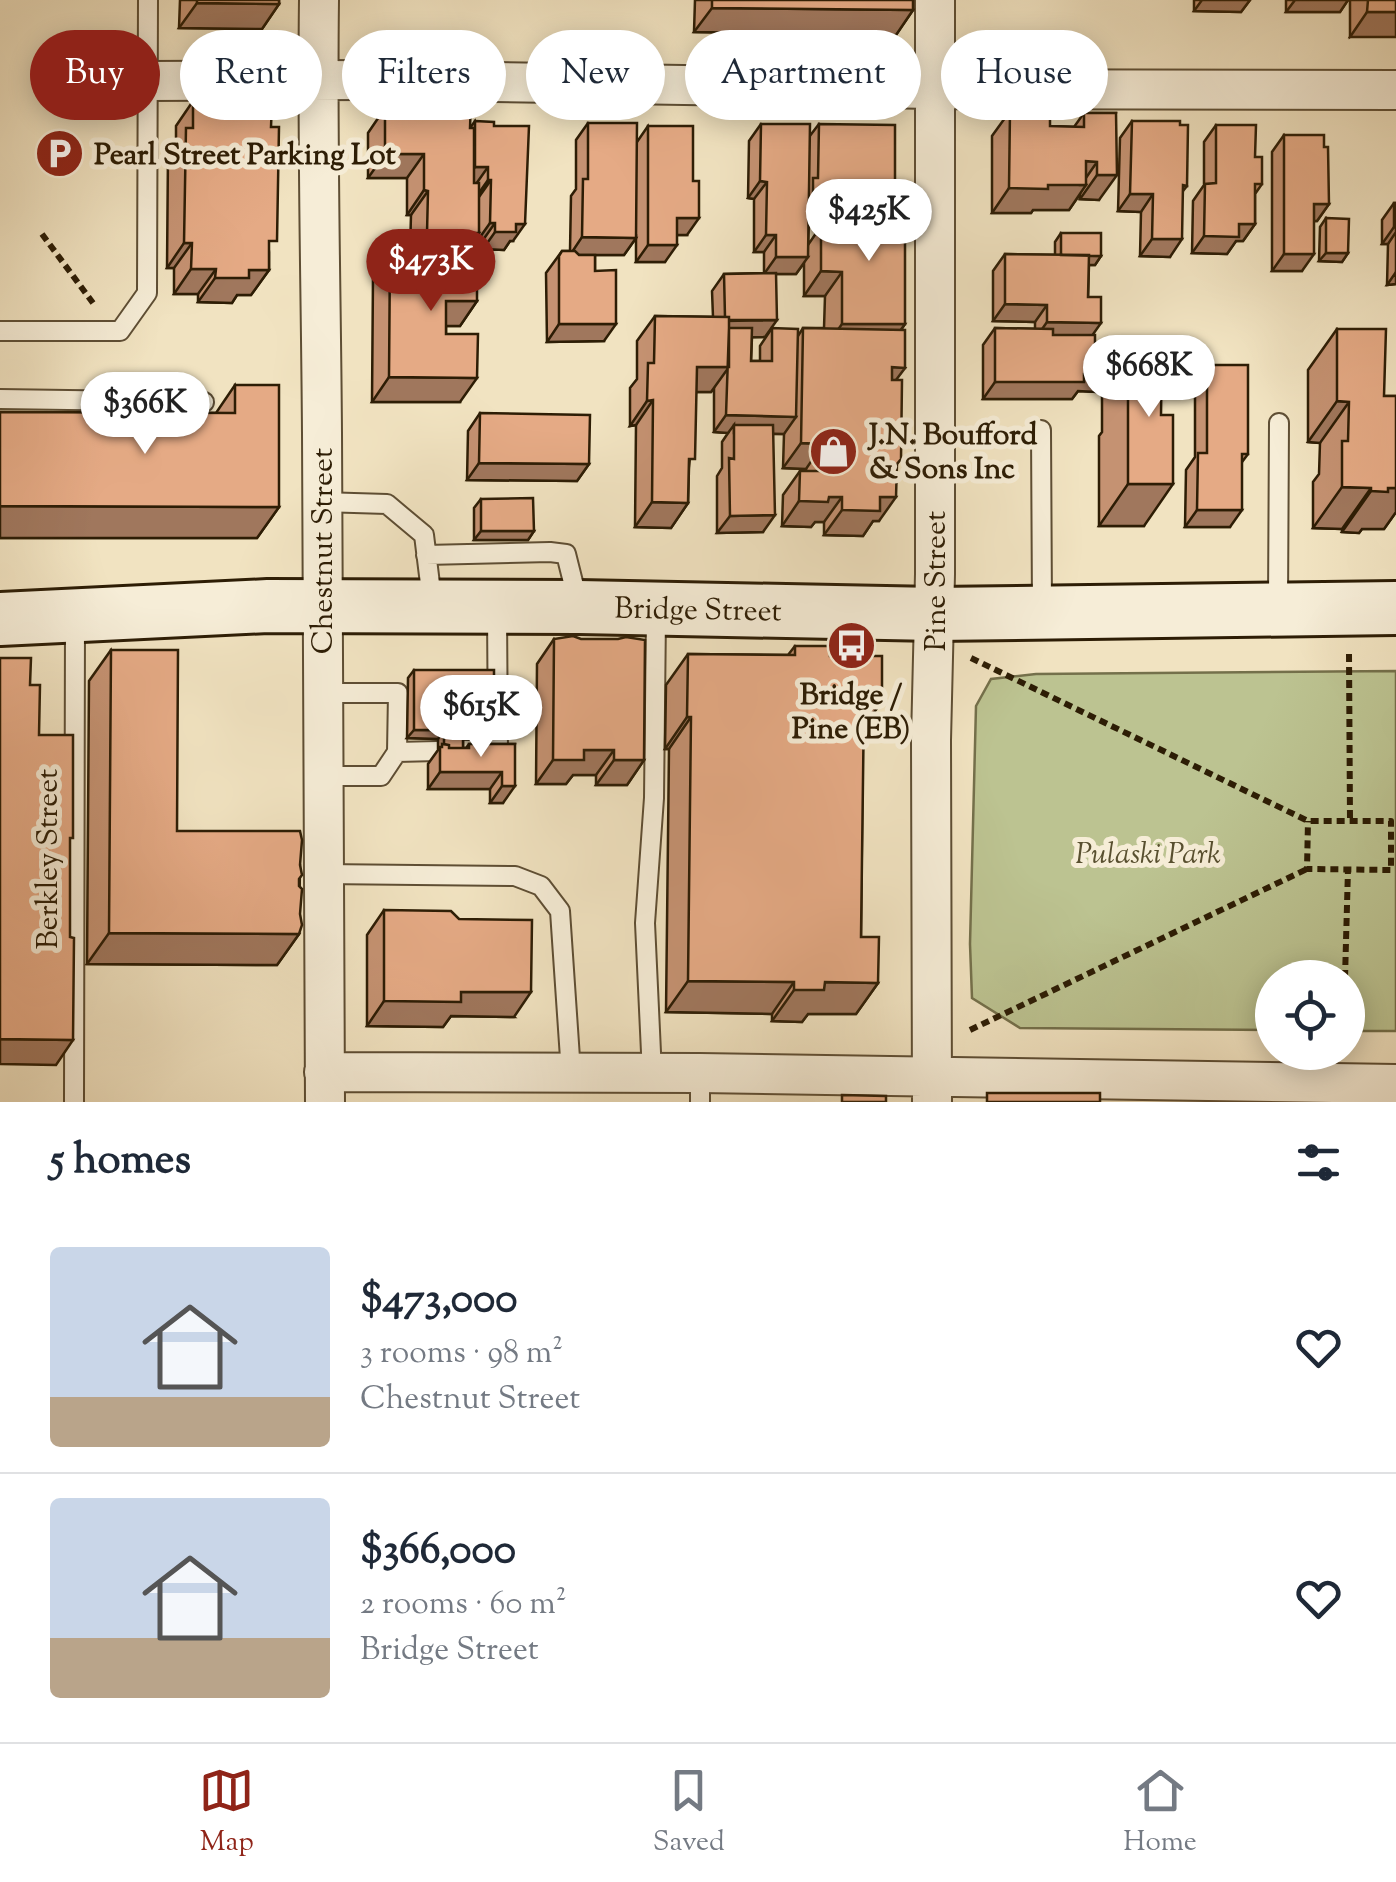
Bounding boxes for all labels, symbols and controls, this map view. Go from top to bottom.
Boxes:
chip: Buy [30,30,160,120]
chip: Rent [180,30,322,120]
chip: Filters [342,30,506,120]
chip: New [526,30,665,120]
chip: Apartment [685,30,921,120]
chip: House [941,30,1108,120]
parking icon: Pearl Street Parking Lot [33,128,85,180]
place label: Pearl Street Parking Lot [94,135,396,178]
pin: $425K [799,179,939,264]
text: $425K [828,188,910,234]
pin: $473K [361,229,501,314]
text: $473K [388,238,474,284]
pin: $668K [1079,335,1219,420]
text: $668K [1105,344,1193,390]
pin: $366K [75,372,215,457]
text: $366K [103,381,187,427]
place label: J.N. Boufford & Sons Inc [867,415,1038,492]
shop icon: J.N. Boufford & Sons Inc [808,425,860,477]
street label: Chestnut Street [303,448,346,654]
street label: Pine Street [916,511,959,651]
street label: Bridge Street [614,589,782,634]
bus stop icon: Bridge / Pine (EB) [825,619,877,671]
pin: $615K [411,675,551,760]
place label: Bridge / Pine (EB) [792,675,910,752]
text: $615K [442,684,520,730]
street label: Berkley Street [28,769,71,949]
park label: Pulaski Park [1075,834,1221,877]
map controls [1255,960,1365,1070]
button: locate [1255,960,1365,1070]
text: 5 homes [50,1132,191,1192]
icon: filters [1291,1135,1346,1190]
text: $473,000 [360,1271,518,1331]
icon: home [130,1287,250,1407]
icon: heart [1291,1320,1346,1375]
text: 3 rooms · 98 m² [360,1331,563,1377]
text: Chestnut Street [360,1377,580,1423]
text: $366,000 [360,1522,516,1582]
icon: home [130,1538,250,1658]
icon: heart [1291,1571,1346,1626]
text: 2 rooms · 60 m² [360,1582,566,1628]
text: Bridge Street [360,1628,539,1674]
tab: Map [199,1763,254,1863]
tab: Saved [653,1763,725,1863]
tab: Home [1123,1763,1197,1863]

